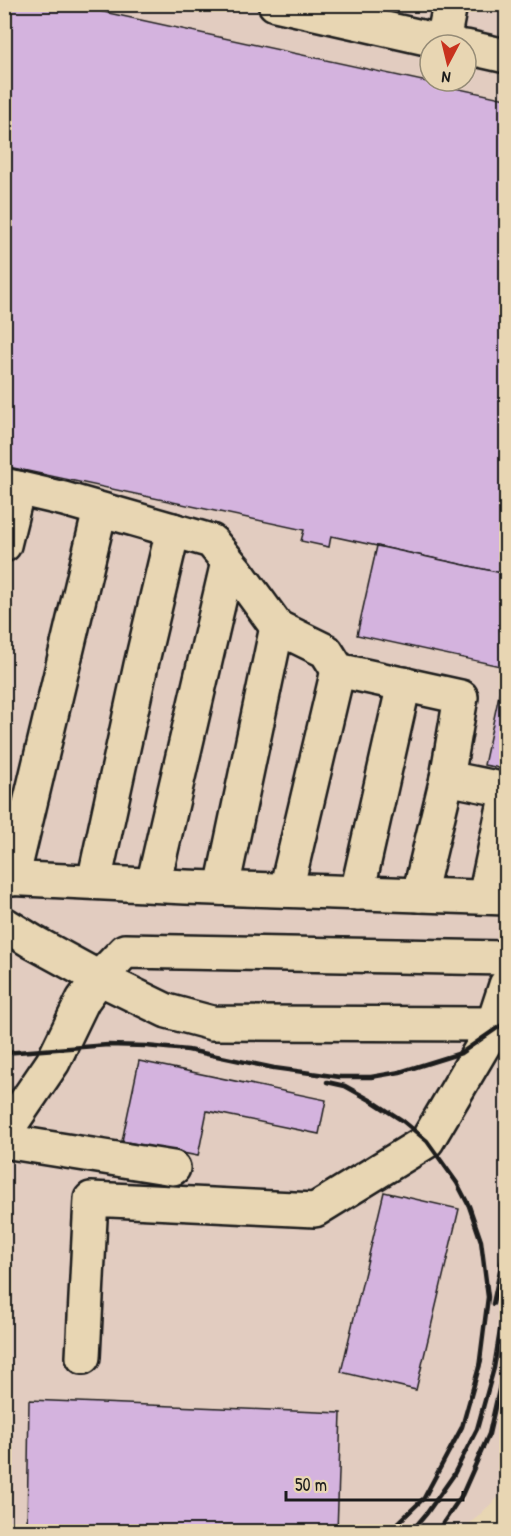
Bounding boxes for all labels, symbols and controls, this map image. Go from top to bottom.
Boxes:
north arrow [418,33,478,93]
text: N [440,66,452,89]
scale bar [286,1464,463,1502]
text: 50 m [295,1472,327,1497]

